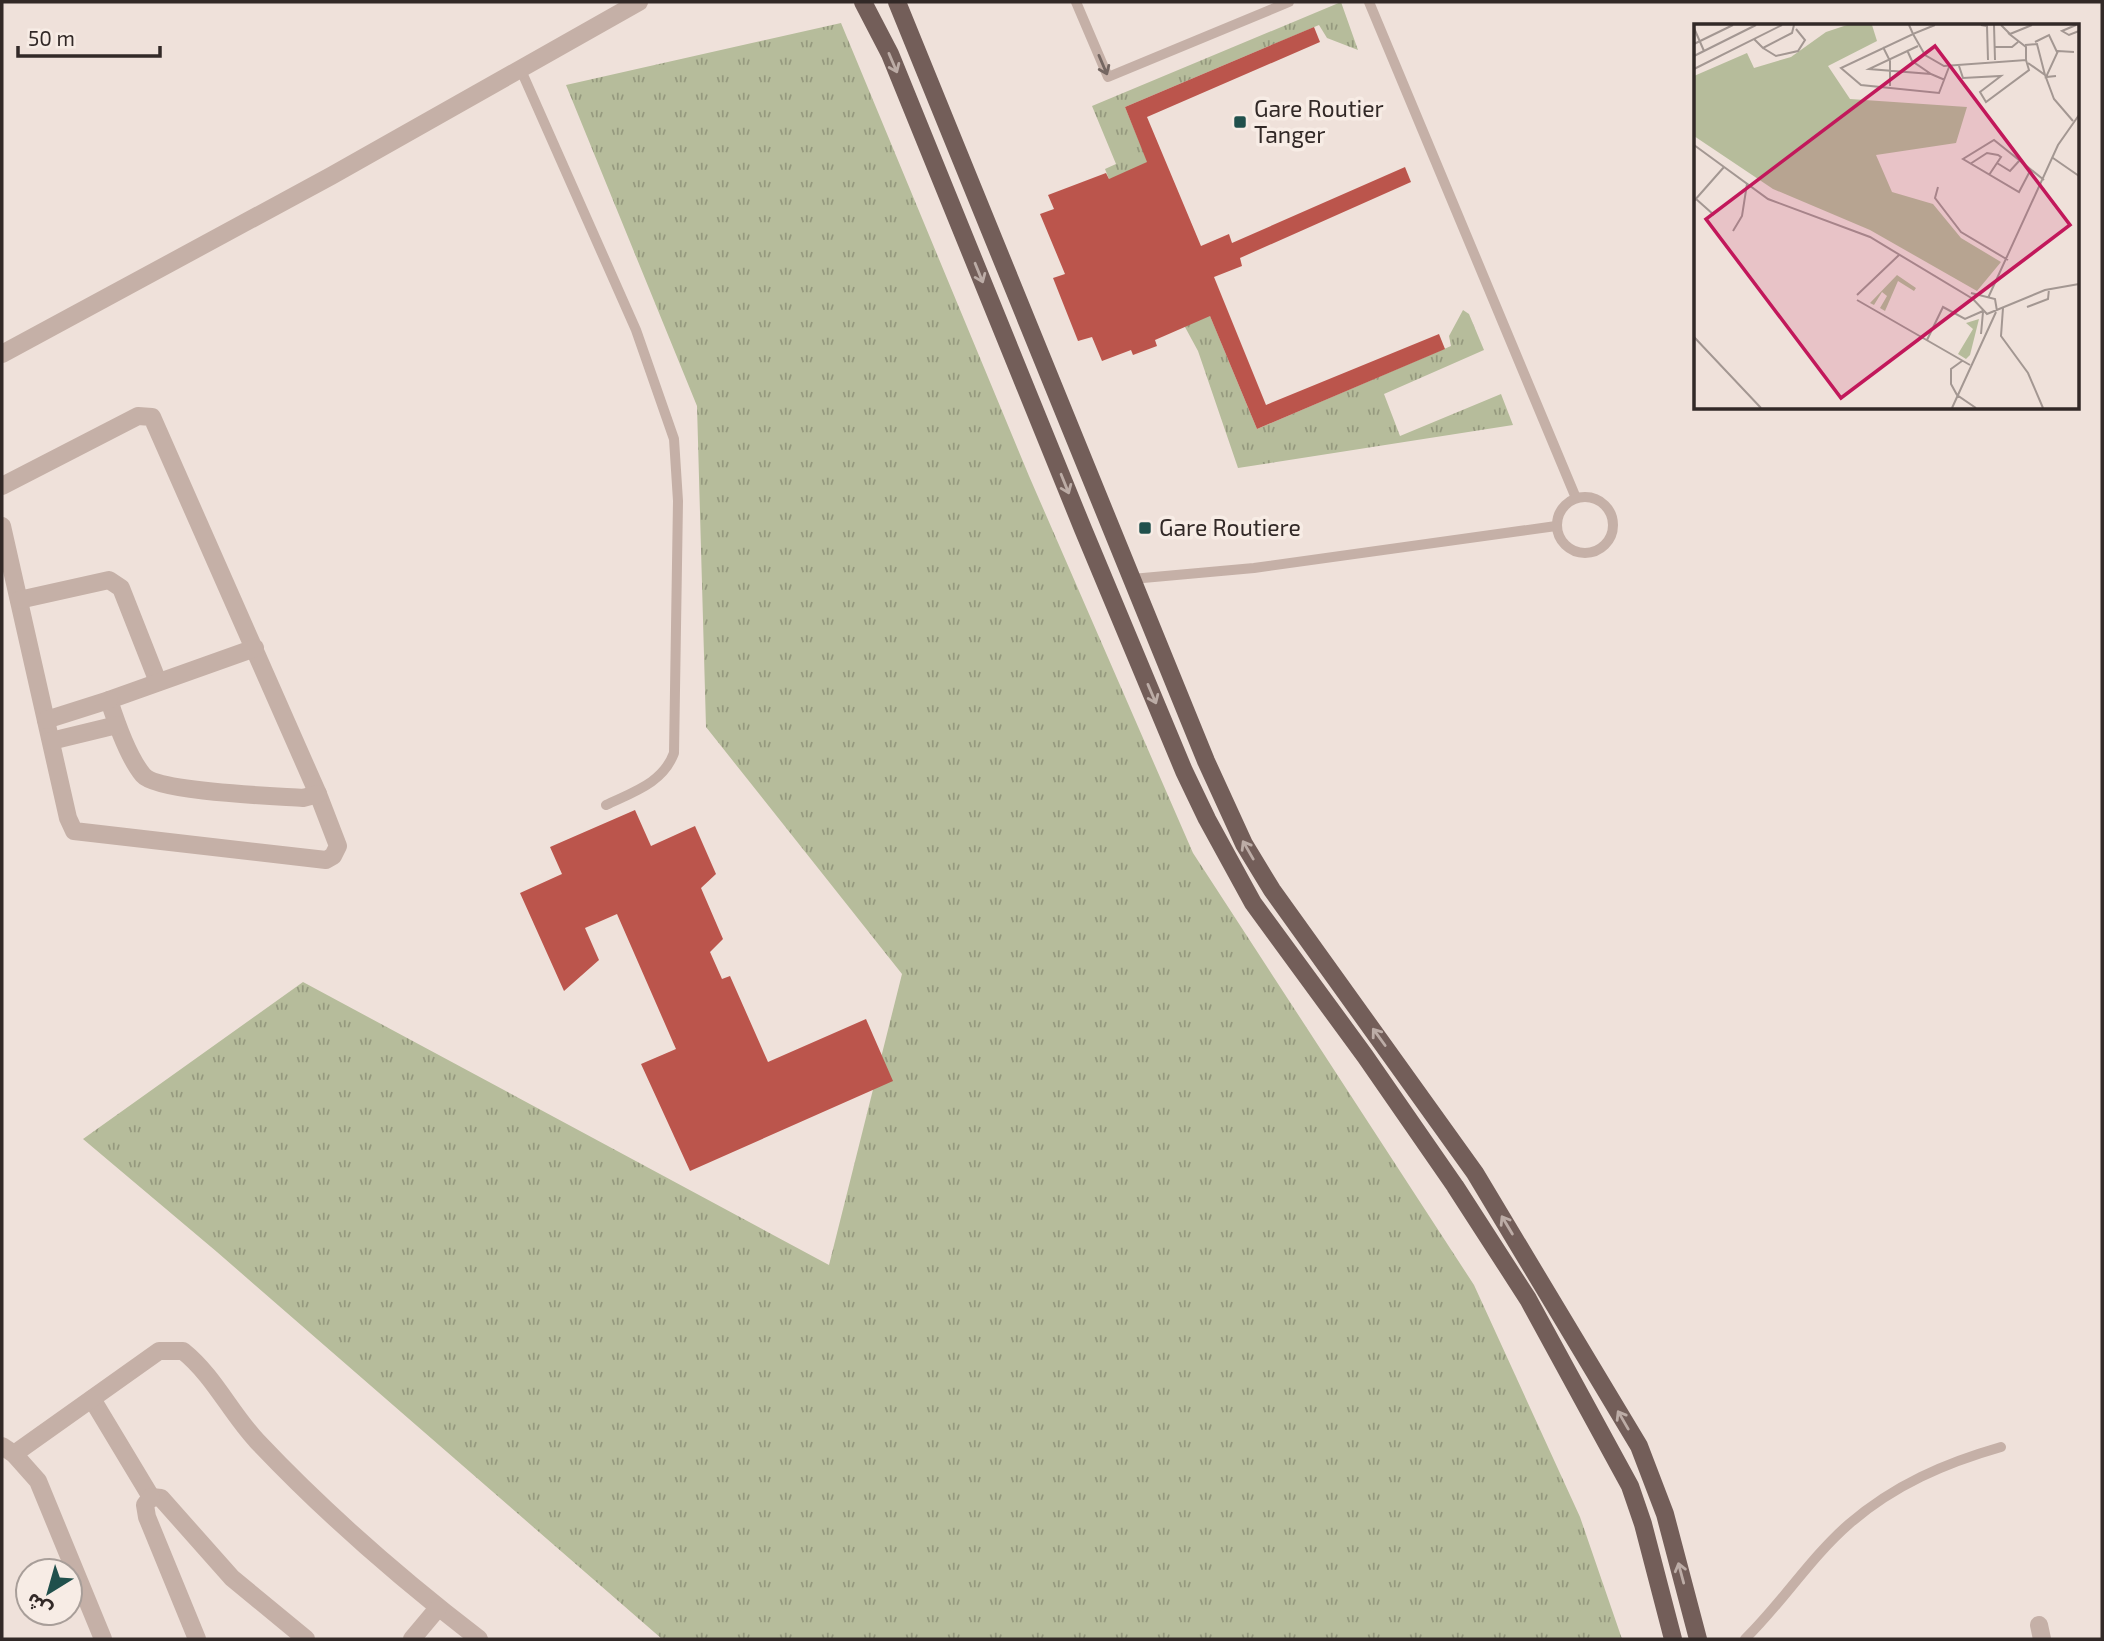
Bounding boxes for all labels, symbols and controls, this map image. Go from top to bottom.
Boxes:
scale bar [18,14,159,58]
inset map [1694,24,2080,410]
text: 50 m [28,25,75,50]
one-way arrow [888,51,901,73]
one-way arrow [1097,53,1110,75]
place label: Gare Routier Tanger [1254,94,1384,148]
marker: Gare Routier Tanger [1232,114,1248,130]
one-way arrow [974,262,987,284]
one-way arrow [1059,473,1072,494]
place label: Gare Routiere [1159,513,1301,541]
marker: Gare Routiere [1137,520,1153,536]
one-way arrow [1146,683,1159,705]
one-way arrow [1241,841,1255,861]
one-way arrow [1372,1027,1387,1046]
one-way arrow [1499,1215,1513,1235]
one-way arrow [1616,1410,1629,1431]
north arrow [14,1557,84,1627]
one-way arrow [1674,1562,1687,1585]
text: ش [21,1589,56,1623]

